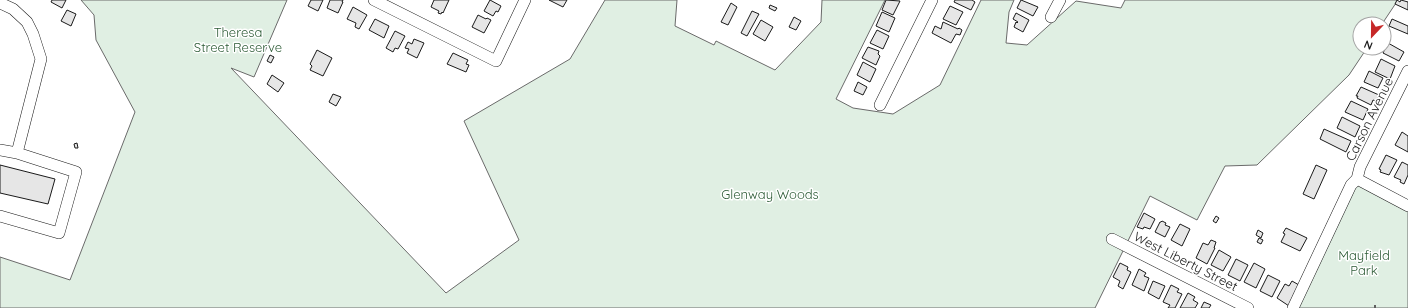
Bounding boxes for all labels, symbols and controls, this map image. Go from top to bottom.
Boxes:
north arrow [1352,16,1392,56]
park label: Theresa Street Reserve [194,24,282,55]
text: N [1362,37,1375,53]
street label: Carson Avenue [1342,75,1396,163]
park label: Glenway Woods [721,186,819,202]
street label: West Liberty Street [1131,228,1241,294]
park label: Mayfield Park [1338,247,1390,278]

